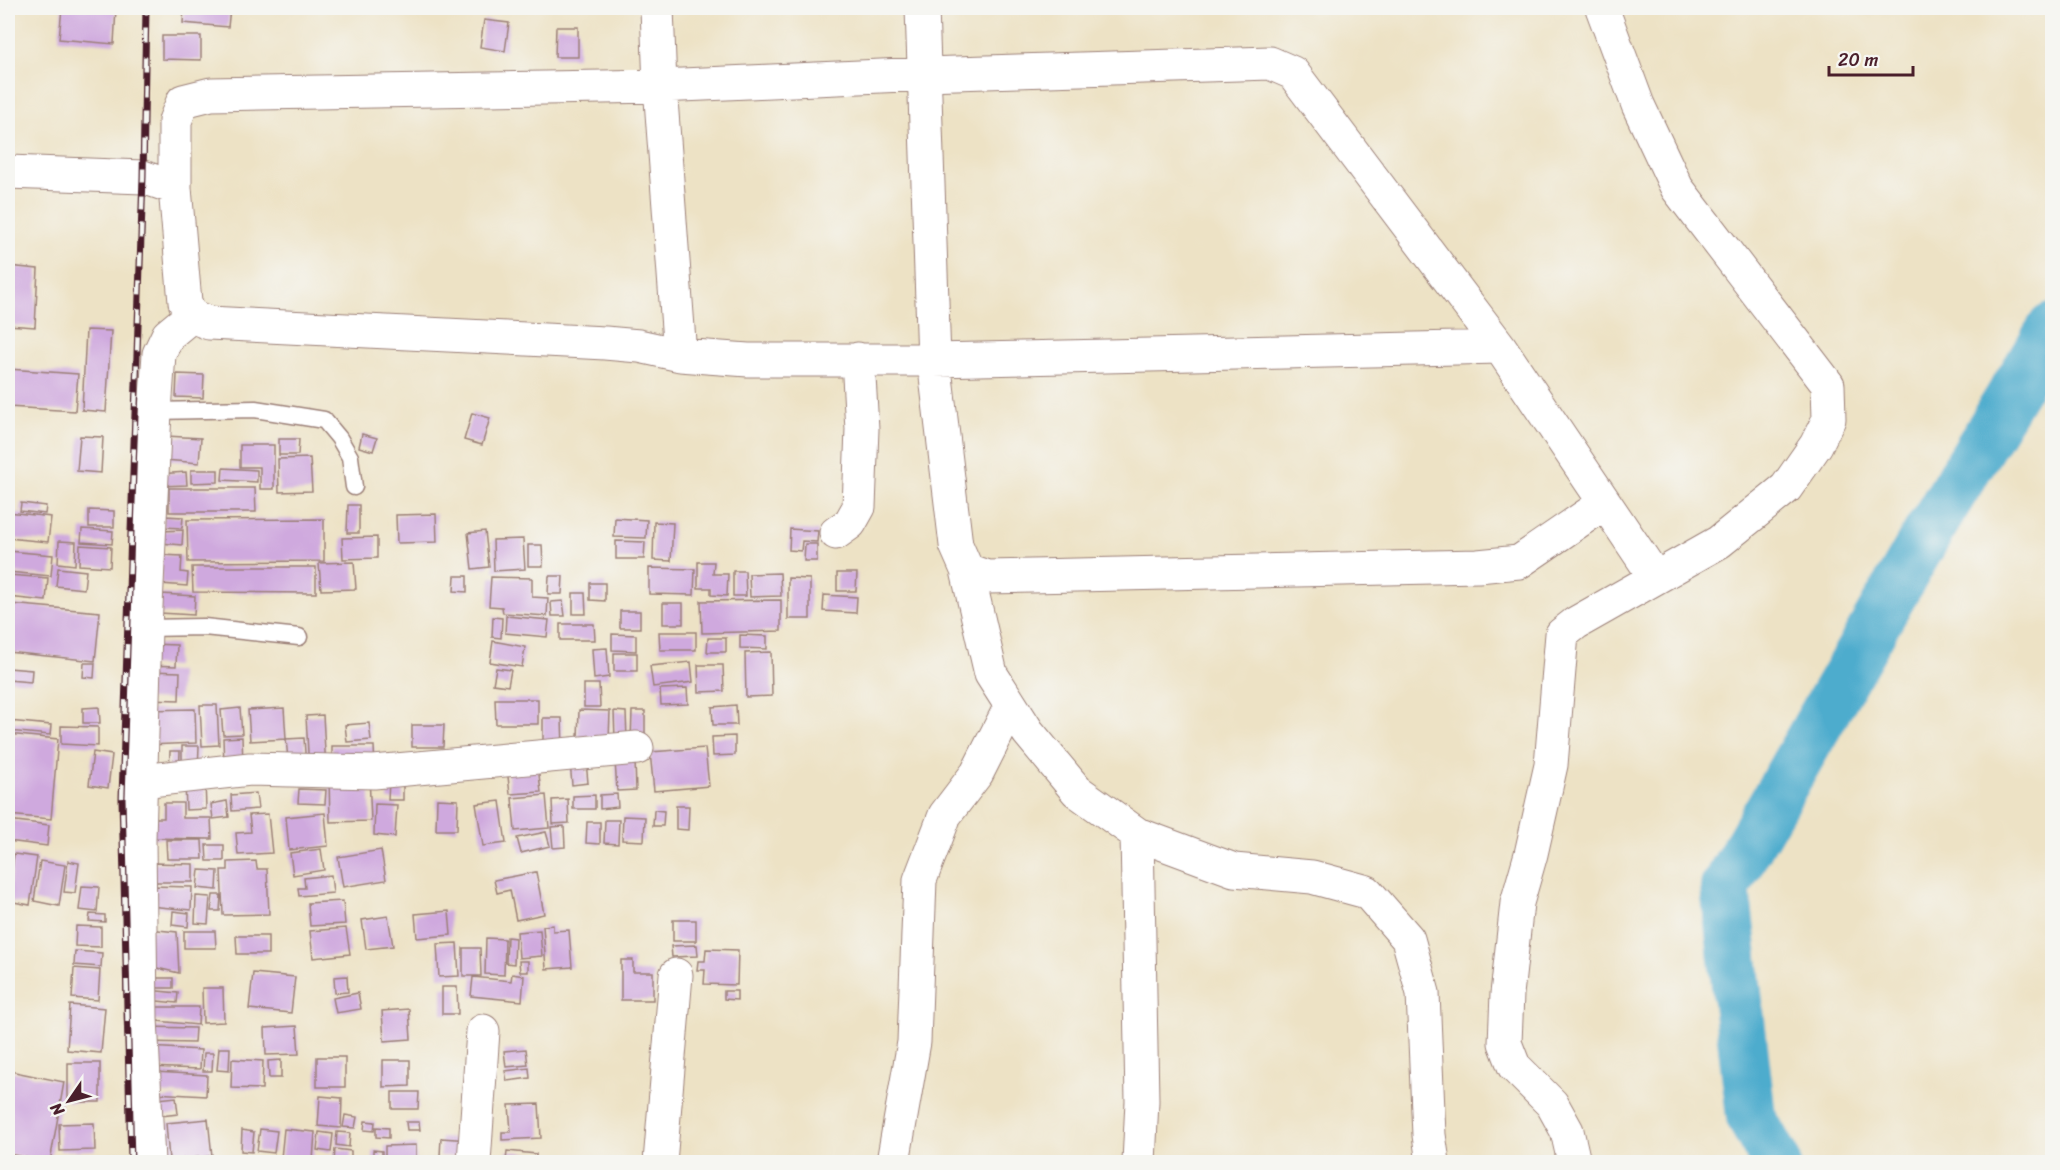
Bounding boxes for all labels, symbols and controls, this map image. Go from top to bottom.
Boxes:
scale bar [1829,39,1913,77]
text: 20 m [1838,44,1878,76]
north arrow [39,1071,99,1131]
text: N [42,1096,73,1123]

